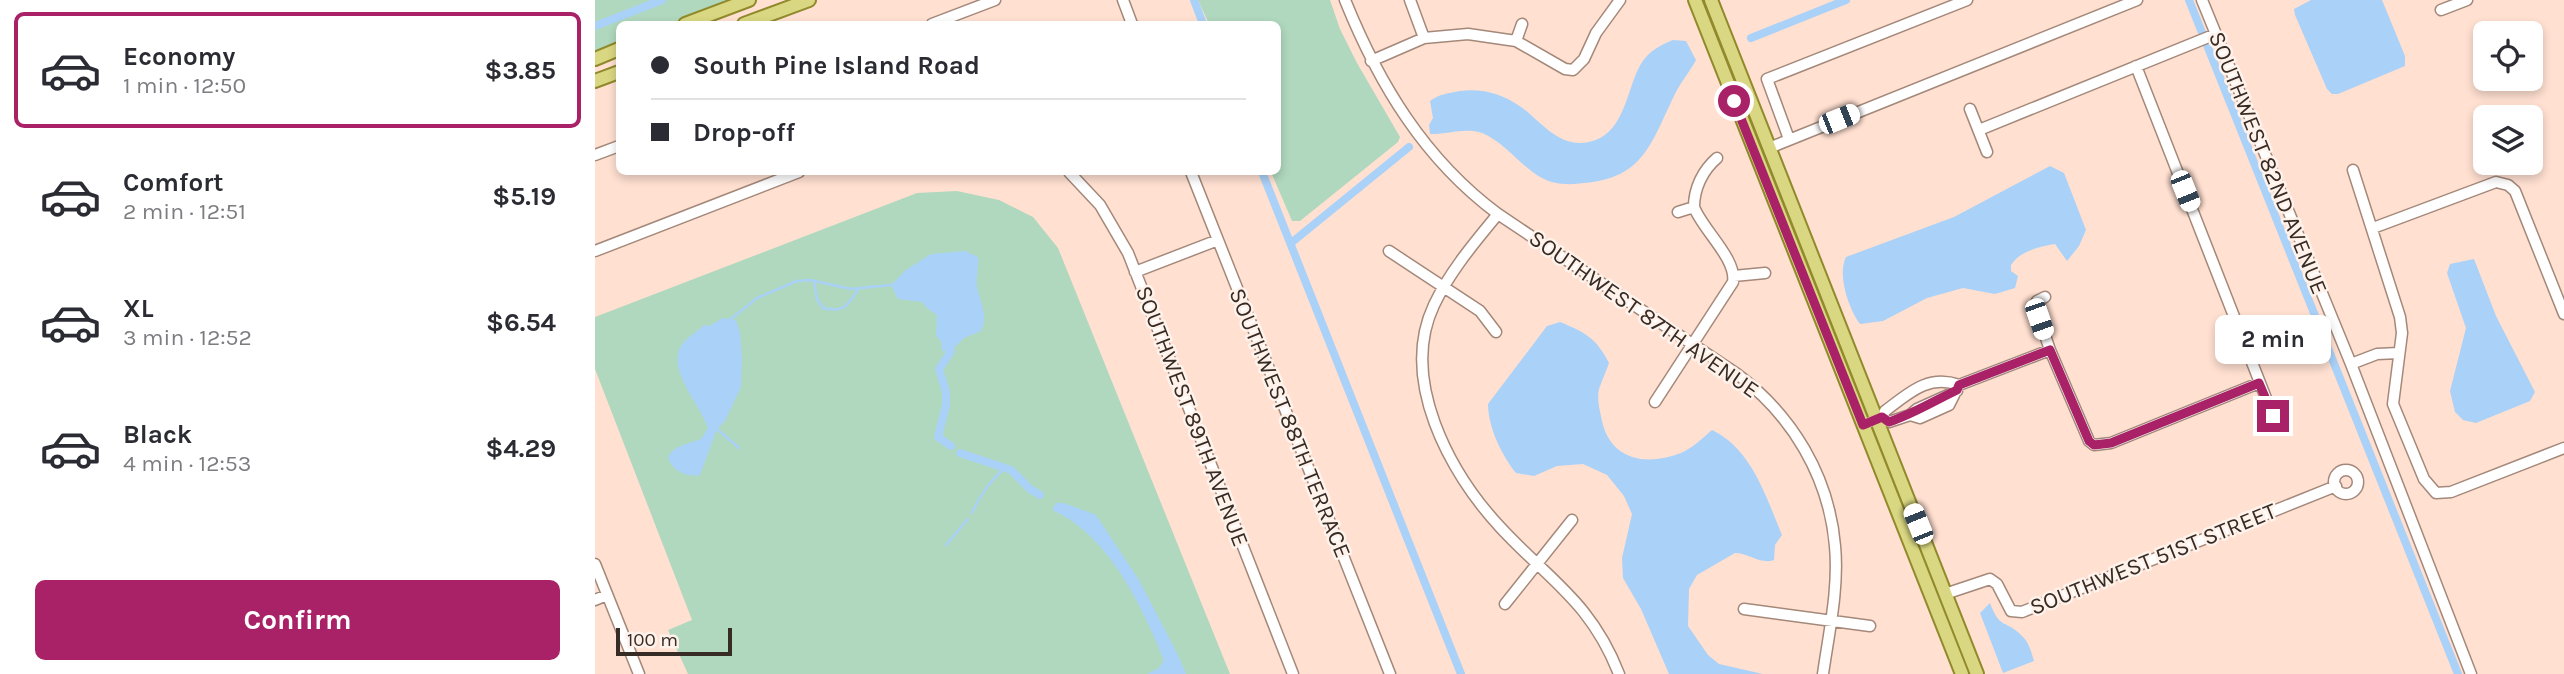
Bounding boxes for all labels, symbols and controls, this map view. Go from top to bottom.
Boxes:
map controls [2473,21,2543,175]
button: locate [2473,21,2543,91]
street label: SOUTHWEST 82ND AVENUE [2203,28,2333,298]
icon: car [39,39,102,102]
text: Economy [123,41,235,72]
text: South Pine Island Road [693,50,980,81]
text: $3.85 [484,55,556,86]
text: 1 min · 12:50 [123,72,246,99]
route start [1718,85,1750,117]
car [1816,101,1863,137]
button: layers [2473,105,2543,175]
text: Drop-off [693,117,795,148]
icon: car [39,165,102,228]
text: Comfort [123,167,224,198]
car [2168,168,2203,214]
text: $5.19 [492,181,556,212]
text: 2 min · 12:51 [123,198,246,225]
street label: SOUTHWEST 87TH AVENUE [1524,224,1764,404]
street label: SOUTHWEST 89TH AVENUE [1130,282,1254,550]
street label: SOUTHWEST 88TH TERRACE [1223,284,1357,562]
icon: car [39,291,102,354]
text: XL [123,293,154,324]
car [2023,296,2056,342]
text: $6.54 [486,307,556,338]
callout: 2 min [2215,314,2331,364]
text: 3 min · 12:52 [123,324,252,351]
text: 2 min [2241,326,2305,353]
route end [2257,400,2289,432]
icon: car [39,417,102,480]
text: Black [123,419,192,450]
text: $4.29 [485,433,556,464]
text: 4 min · 12:53 [123,450,251,477]
street label: SOUTHWEST 51ST STREET [2026,497,2281,621]
car [1901,501,1936,547]
button: Confirm [35,580,560,660]
scale bar [616,625,731,657]
text: 100 m [627,629,678,651]

